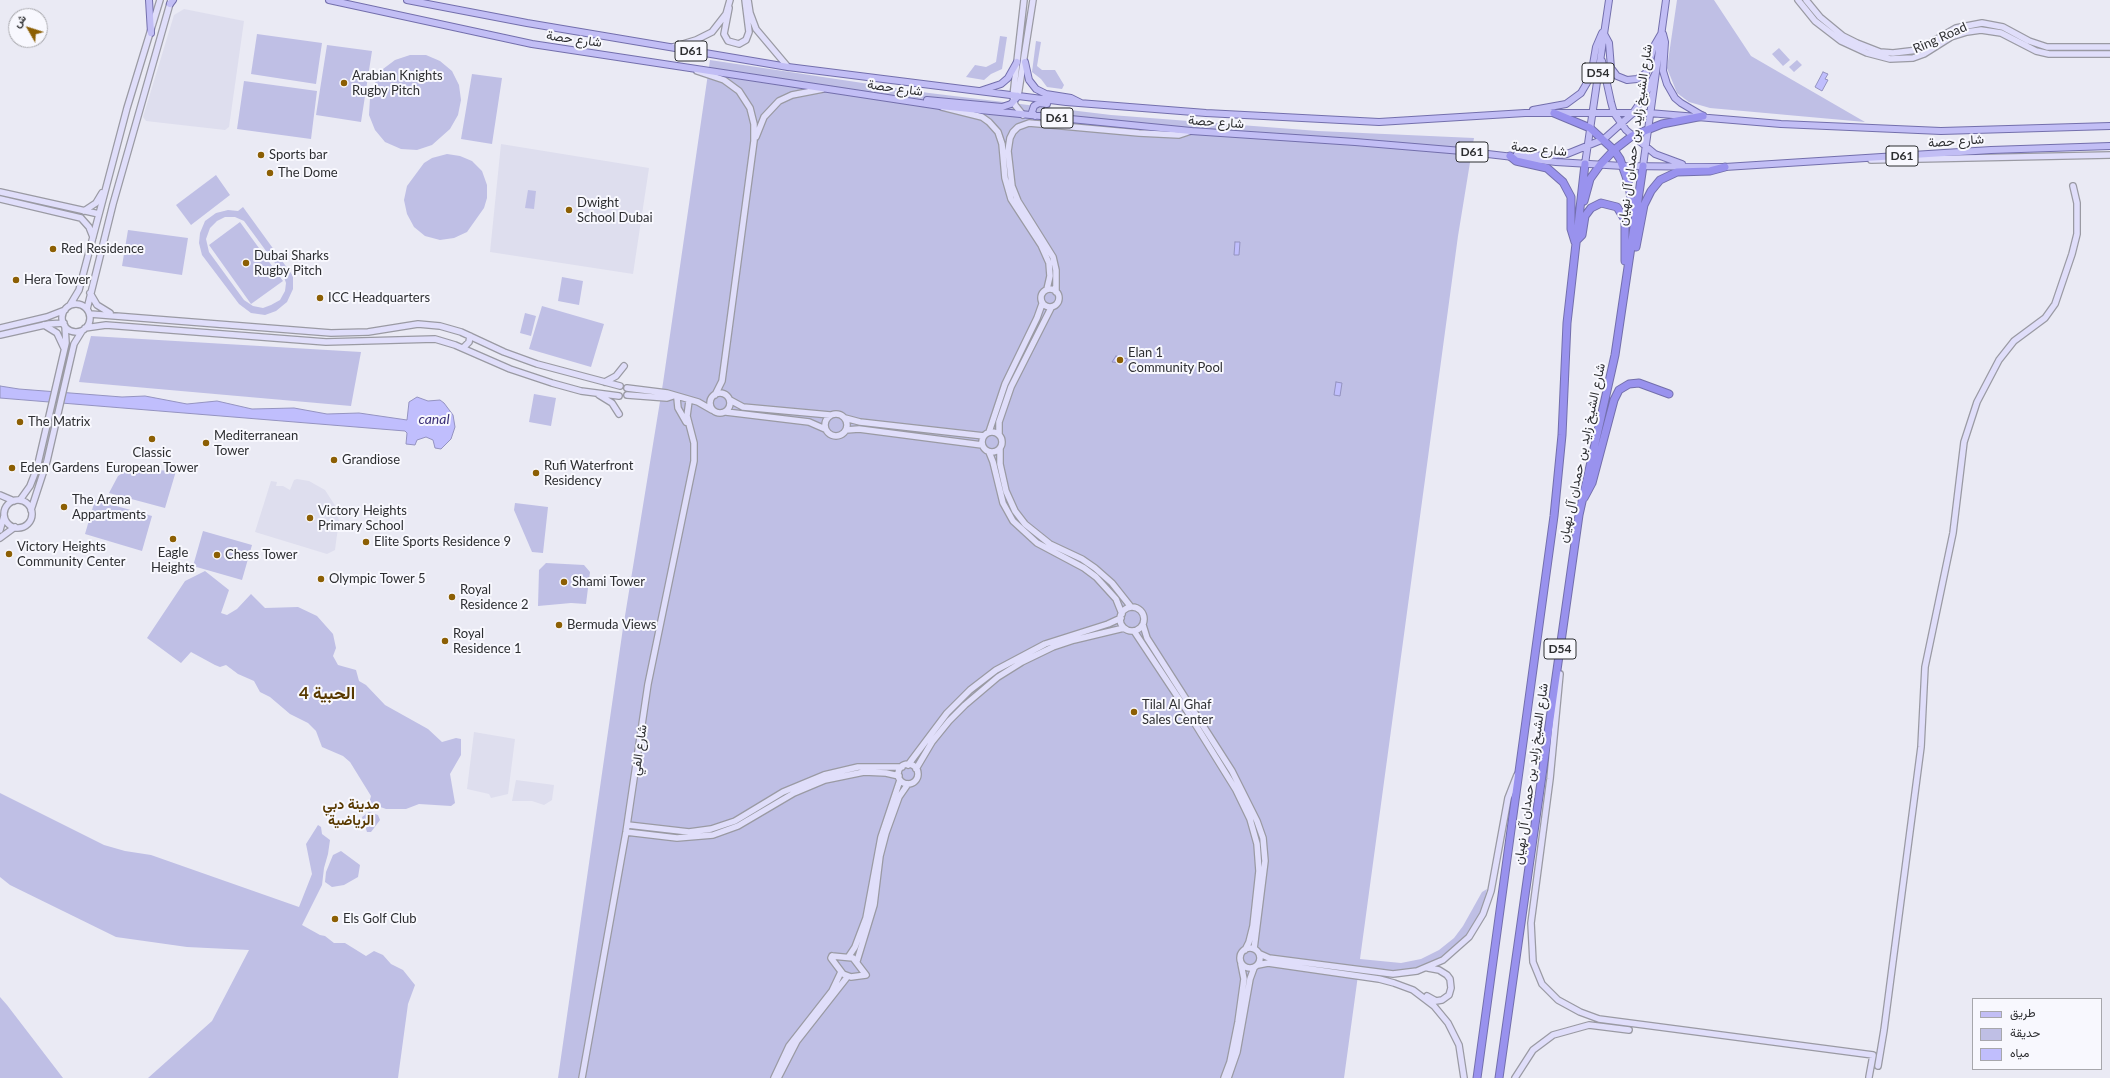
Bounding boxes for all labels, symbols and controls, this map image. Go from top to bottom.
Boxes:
north arrow [8,8,48,48]
text: ش [10,12,28,30]
street label: Ring Road [1911,19,1969,57]
street label: شارع حصة [545,27,603,51]
road number: D61 [675,41,707,61]
street label: شارع الشيخ زايد بن حمدان آل نهيان [1615,43,1655,227]
road number: D54 [1582,63,1614,83]
place label: Arabian Knights Rugby Pitch [352,68,443,99]
street label: شارع حصة [866,76,924,100]
marker: Arabian Knights Rugby Pitch [339,78,349,88]
road number: D61 [1041,108,1073,128]
street label: شارع حصة [1187,112,1245,132]
street label: شارع حصة [1927,131,1985,151]
street label: شارع حصة [1510,138,1568,160]
road number: D61 [1456,142,1488,162]
road number: D61 [1886,146,1918,166]
place label: Sports bar [269,147,327,163]
marker: Sports bar [256,150,266,160]
place label: The Dome [278,165,338,181]
marker: The Dome [265,168,275,178]
place label: Dwight School Dubai [577,195,653,226]
marker: Dwight School Dubai [564,205,574,215]
place label: Red Residence [61,241,144,257]
marker: Red Residence [48,244,58,254]
place label: Dubai Sharks Rugby Pitch [254,248,329,279]
marker: Dubai Sharks Rugby Pitch [241,258,251,268]
place label: Hera Tower [24,272,90,288]
marker: Hera Tower [11,275,21,285]
place label: ICC Headquarters [328,290,430,306]
marker: ICC Headquarters [315,293,325,303]
place label: Elan 1 Community Pool [1128,345,1223,376]
marker: Elan 1 Community Pool [1115,355,1125,365]
street label: شارع الشيخ زايد بن حمدان آل نهيان [1555,362,1609,544]
water label: canal [418,411,450,427]
place label: The Matrix [28,414,90,430]
marker: The Matrix [15,417,25,427]
place label: Mediterranean Tower [214,428,298,459]
marker: Classic European Tower [147,434,157,444]
marker: Mediterranean Tower [201,438,211,448]
place label: Classic European Tower [106,445,198,476]
place label: Grandiose [342,452,400,468]
marker: Grandiose [329,455,339,465]
place label: Rufi Waterfront Residency [544,458,633,489]
place label: Eden Gardens [20,460,99,476]
marker: Eden Gardens [7,463,17,473]
marker: Rufi Waterfront Residency [531,468,541,478]
place label: The Arena Appartments [72,492,146,523]
marker: The Arena Appartments [59,502,69,512]
place label: Victory Heights Primary School [318,503,407,534]
marker: Victory Heights Primary School [305,513,315,523]
marker: Eagle Heights [168,534,178,544]
place label: Elite Sports Residence 9 [374,534,511,550]
marker: Elite Sports Residence 9 [361,537,371,547]
place label: Victory Heights Community Center [17,539,125,570]
place label: Eagle Heights [151,545,195,576]
place label: Chess Tower [225,547,297,563]
marker: Victory Heights Community Center [4,549,14,559]
marker: Chess Tower [212,550,222,560]
place label: Olympic Tower 5 [329,571,426,587]
marker: Olympic Tower 5 [316,574,326,584]
place label: Shami Tower [572,574,645,590]
marker: Shami Tower [559,577,569,587]
place label: Royal Residence 2 [460,582,529,613]
marker: Royal Residence 2 [447,592,457,602]
place label: Bermuda Views [567,617,656,633]
marker: Bermuda Views [554,620,564,630]
place label: Royal Residence 1 [453,626,522,657]
marker: Royal Residence 1 [440,636,450,646]
road number: D54 [1544,639,1576,659]
street label: شارع الشيخ زايد بن حمدان آل نهيان [1511,682,1551,866]
district label: الحبية 4 [299,684,355,704]
place label: Tilal Al Ghaf Sales Center [1142,697,1213,728]
marker: Tilal Al Ghaf Sales Center [1129,707,1139,717]
street label: شارع الفي [628,724,650,776]
district label: مدينة دبي الرياضية [322,796,380,828]
place label: Els Golf Club [343,911,416,927]
marker: Els Golf Club [330,914,340,924]
legend [1972,998,2102,1070]
text: طريق [2010,1005,2035,1020]
text: حديقة [2010,1025,2040,1040]
text: مياه [2010,1045,2029,1060]

